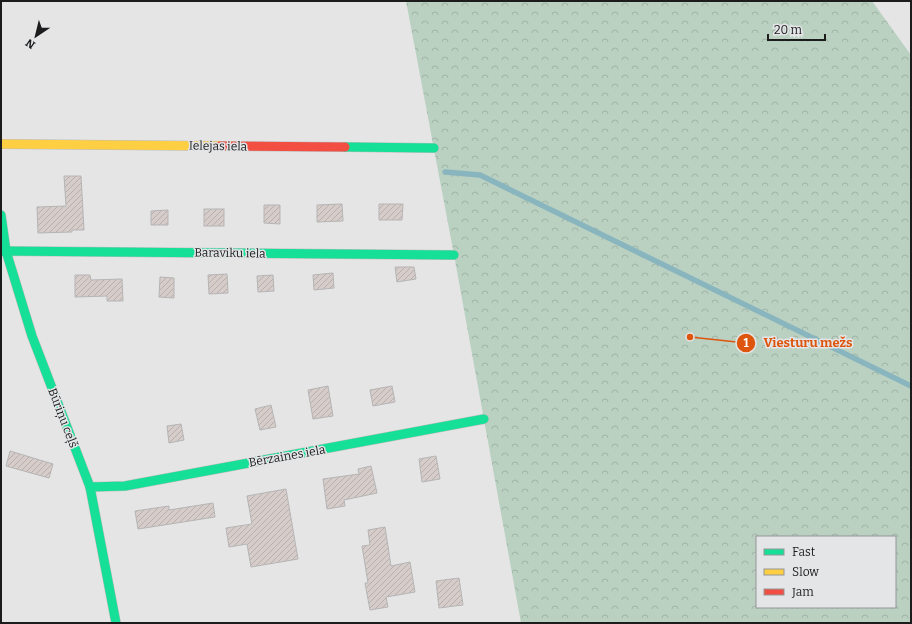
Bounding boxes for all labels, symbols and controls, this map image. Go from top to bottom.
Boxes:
north arrow [16,16,56,56]
scale bar [768,16,825,42]
text: 20 m [774,23,803,37]
text: N [23,36,38,52]
street label: Ielejas iela [189,138,248,154]
street label: Baraviku iela [194,245,266,261]
callout: Viesturu mežs [736,330,860,355]
text: Viesturu mežs [764,335,852,350]
text: 1 [743,336,749,350]
street label: Būriņu ceļš [44,386,81,450]
street label: Bērzaines iela [248,442,327,470]
legend [756,536,896,608]
text: Fast [792,545,816,559]
text: Slow [792,565,819,579]
text: Jam [791,585,814,599]

